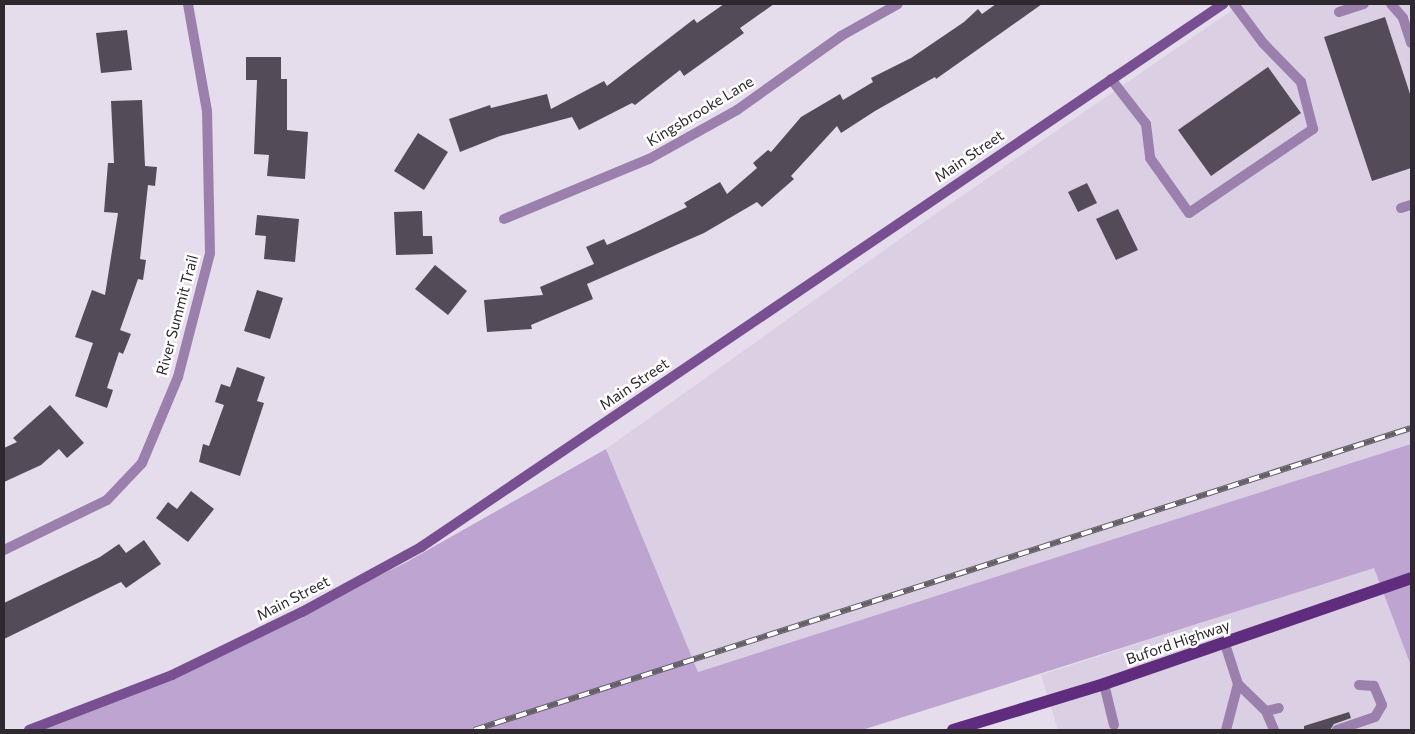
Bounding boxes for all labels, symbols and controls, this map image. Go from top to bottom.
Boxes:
street label: Kingsbrooke Lane [643,72,757,150]
street label: Main Street [931,126,1007,186]
street label: River Summit Trail [152,253,202,377]
street label: Main Street [596,354,672,414]
street label: Main Street [253,572,333,624]
street label: Buford Highway [1124,616,1232,668]

